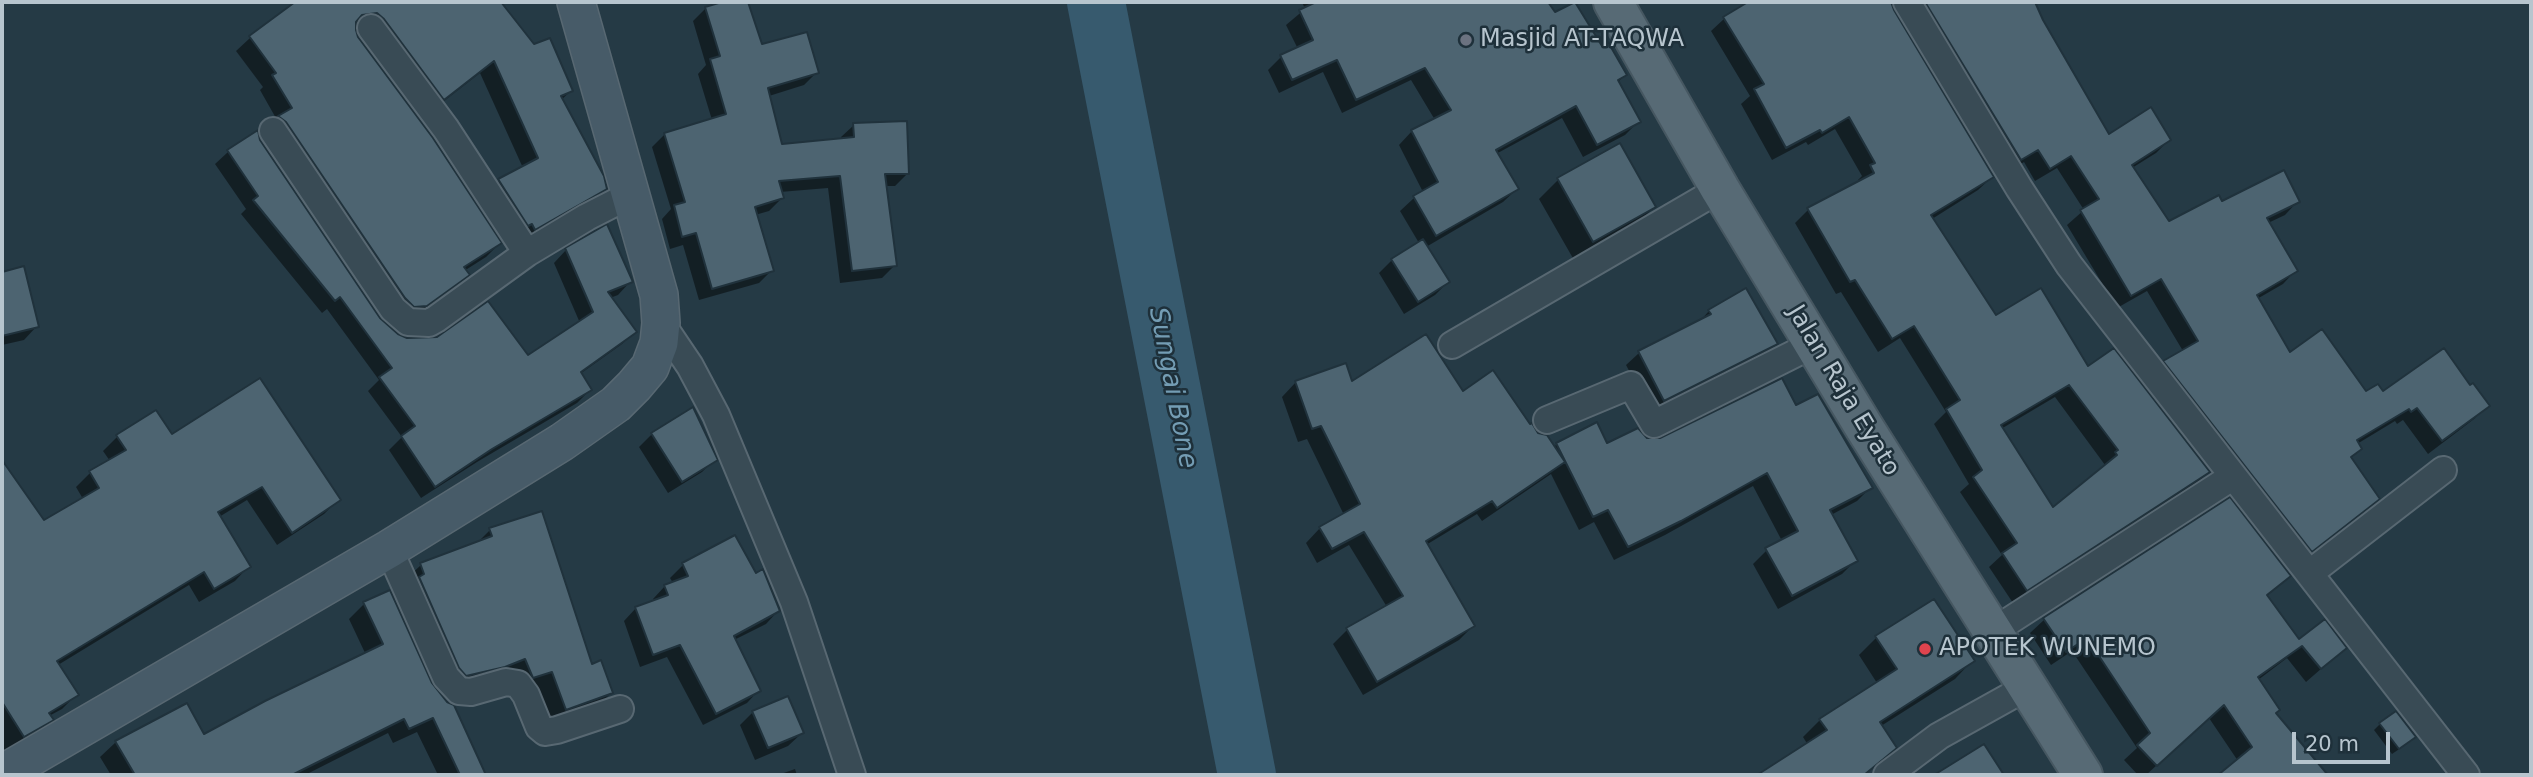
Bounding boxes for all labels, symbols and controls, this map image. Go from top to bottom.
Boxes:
place label: Masjid AT-TAQWA [1480,26,1684,54]
marker: Masjid AT-TAQWA [1458,32,1474,48]
street label: Jalan Raja Eyato [1781,300,1905,482]
water label: Sungai Bone [1141,305,1203,471]
place label: APOTEK WUNEMO [1939,635,2156,663]
marker: APOTEK WUNEMO [1917,641,1933,657]
scale bar [2295,718,2393,762]
text: 20 m [2305,732,2359,756]

